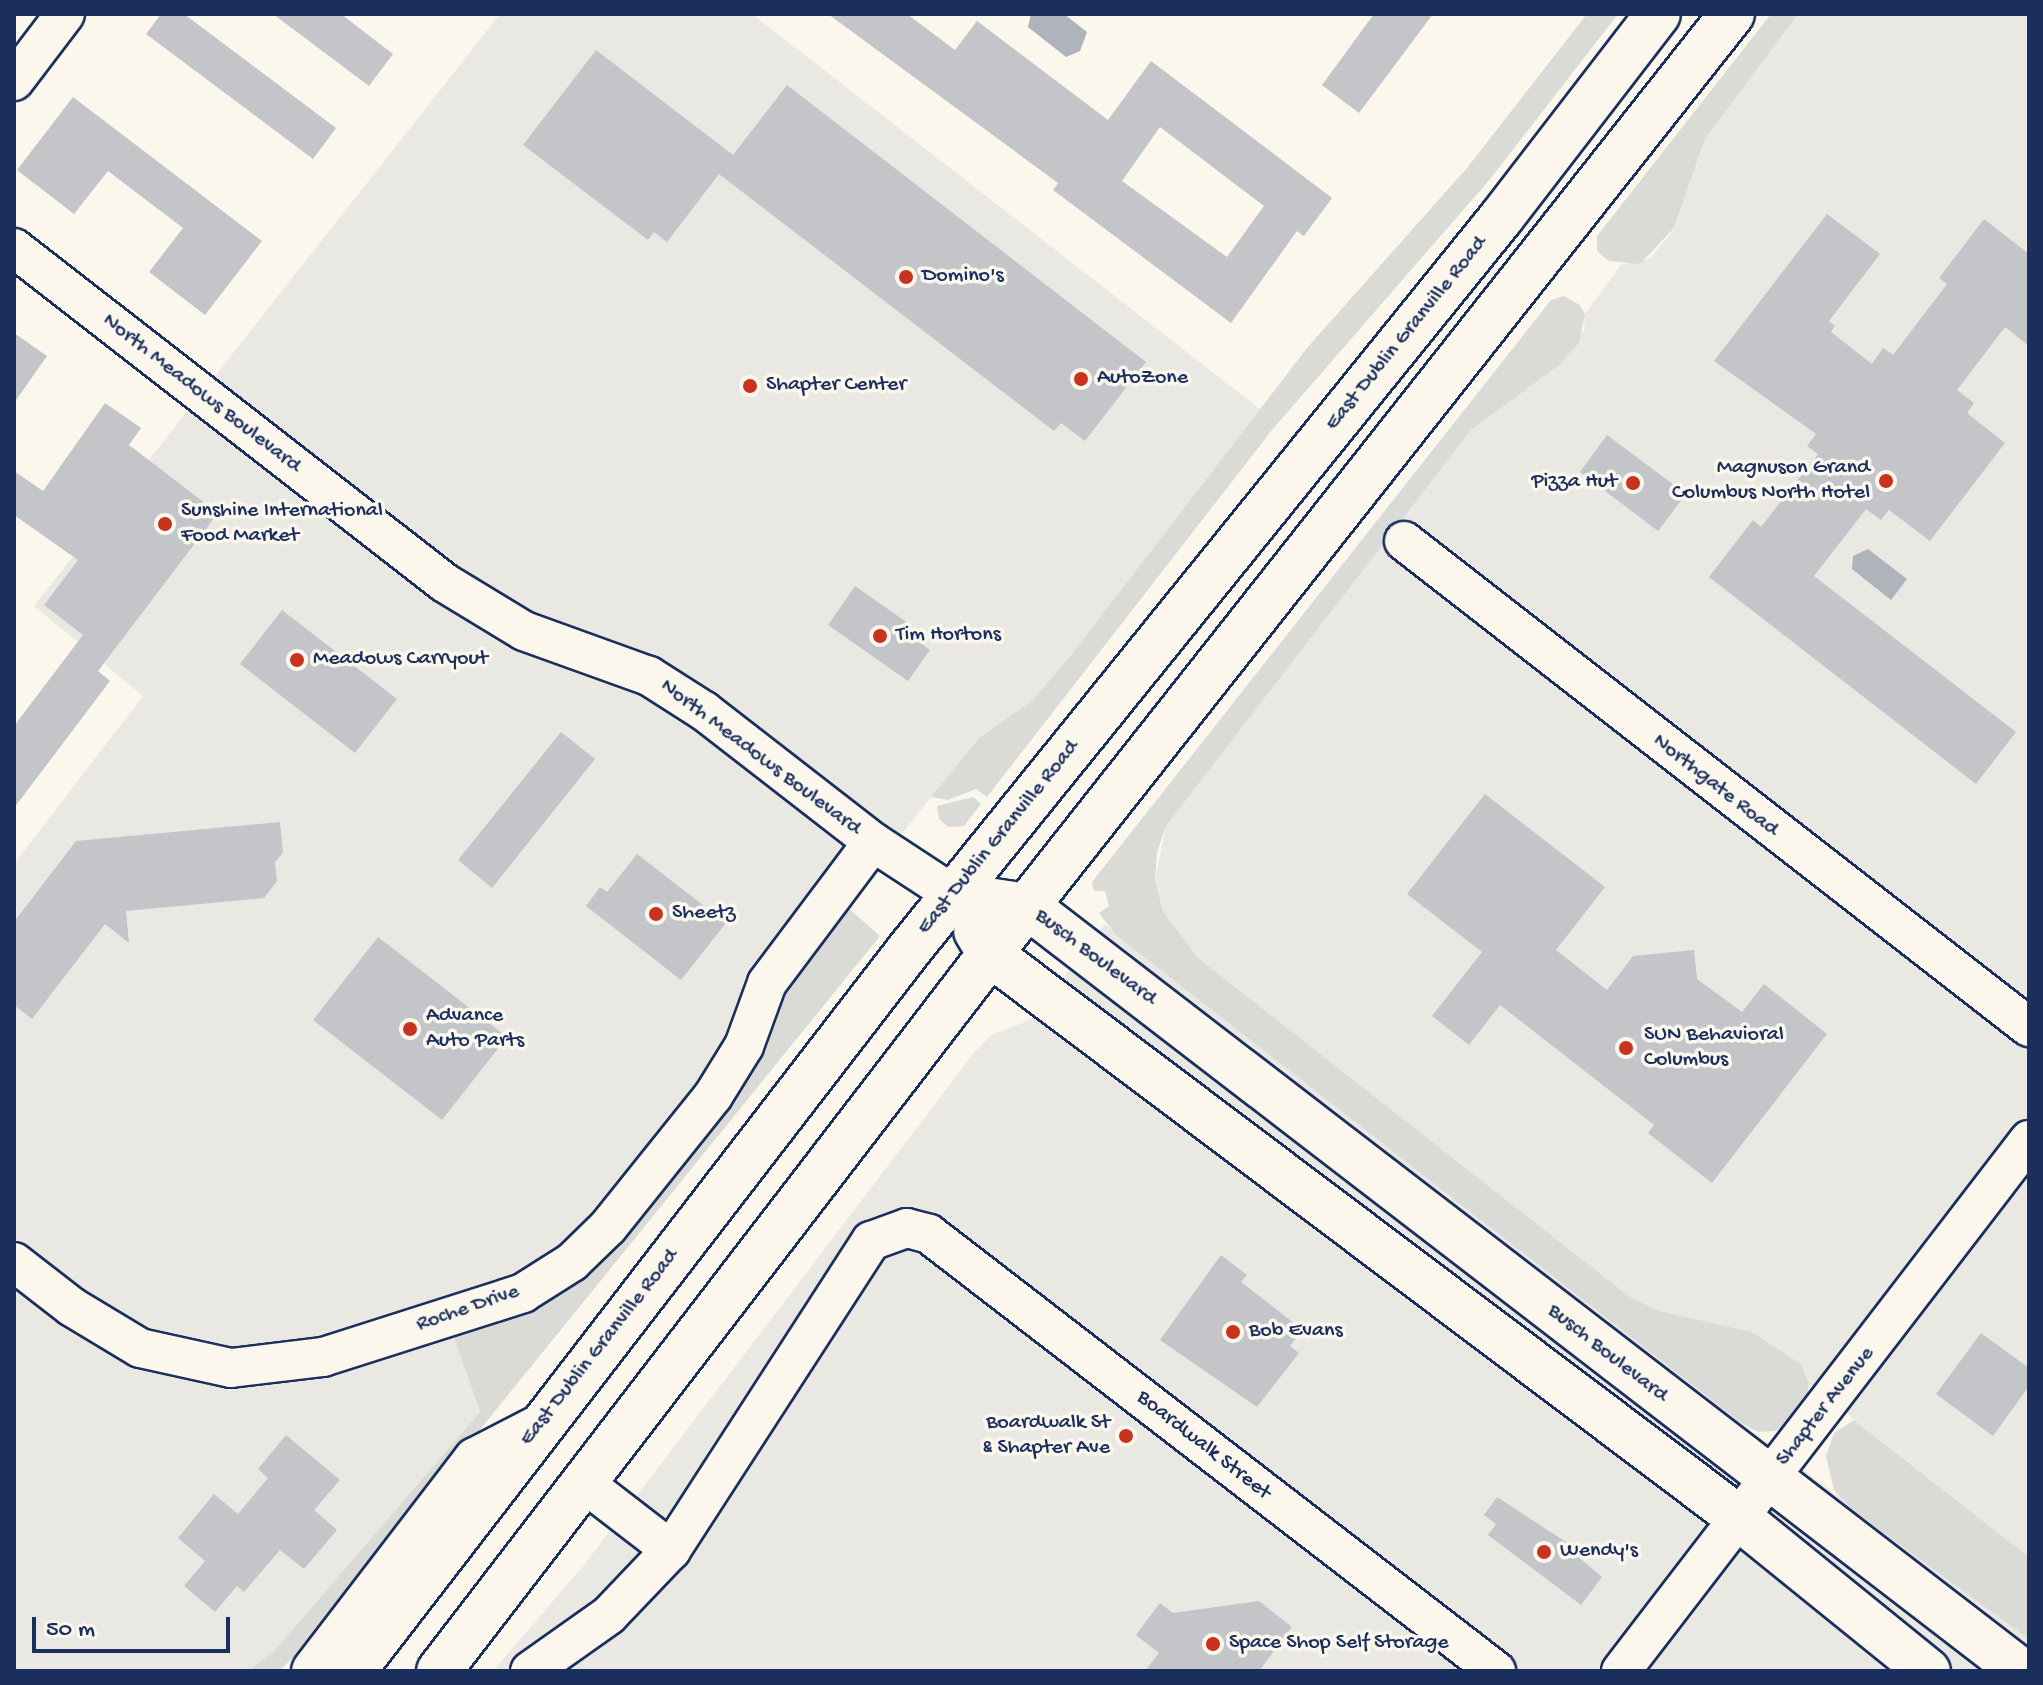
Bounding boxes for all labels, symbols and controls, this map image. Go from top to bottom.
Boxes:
street label: East Dublin Granville Road [1320,231,1494,437]
place label: Domino's [922,264,1004,290]
marker: Domino's [897,268,915,286]
street label: North Meadows Boulevard [96,308,306,480]
place label: AutoZone [1097,366,1188,392]
marker: AutoZone [1072,370,1090,388]
place label: Shapter Center [766,373,906,399]
marker: Shapter Center [741,377,759,395]
place label: Magnuson Grand Columbus North Hotel [1672,455,1870,506]
place label: Pizza Hut [1531,470,1617,496]
marker: Magnuson Grand Columbus North Hotel [1877,472,1895,490]
marker: Pizza Hut [1624,474,1642,492]
place label: Sunshine International Food Market [181,498,383,550]
marker: Sunshine International Food Market [156,515,174,533]
place label: Tim Hortons [896,623,1001,649]
marker: Tim Hortons [871,627,889,645]
place label: Meadows Carryout [313,647,488,673]
marker: Meadows Carryout [288,651,306,669]
street label: North Meadows Boulevard [654,674,866,842]
street label: Northgate Road [1647,729,1783,843]
street label: East Dublin Granville Road [912,735,1086,941]
place label: Sheetz [672,901,735,927]
street label: Busch Boulevard [1029,904,1161,1012]
marker: Sheetz [647,905,665,923]
place label: Advance Auto Parts [426,1003,524,1054]
marker: Advance Auto Parts [401,1020,419,1038]
place label: SUN Behavioral Columbus [1644,1022,1784,1074]
marker: SUN Behavioral Columbus [1615,1037,1637,1059]
street label: East Dublin Granville Road [515,1244,685,1452]
street label: Roche Drive [413,1279,523,1339]
street label: Busch Boulevard [1541,1299,1673,1409]
place label: Bob Evans [1249,1319,1343,1345]
marker: Bob Evans [1224,1323,1242,1341]
street label: Shapter Avenue [1771,1342,1881,1472]
street label: Boardwalk Street [1131,1385,1275,1507]
place label: Boardwalk St & Shapter Ave [982,1410,1110,1462]
marker: Boardwalk St & Shapter Ave [1117,1427,1135,1445]
place label: Wendy's [1560,1539,1638,1565]
marker: Wendy's [1535,1543,1553,1561]
scale bar [36,1601,234,1651]
text: 50 m [46,1616,95,1645]
place label: Space Shop Self Storage [1229,1631,1449,1657]
marker: Space Shop Self Storage [1204,1635,1222,1653]

